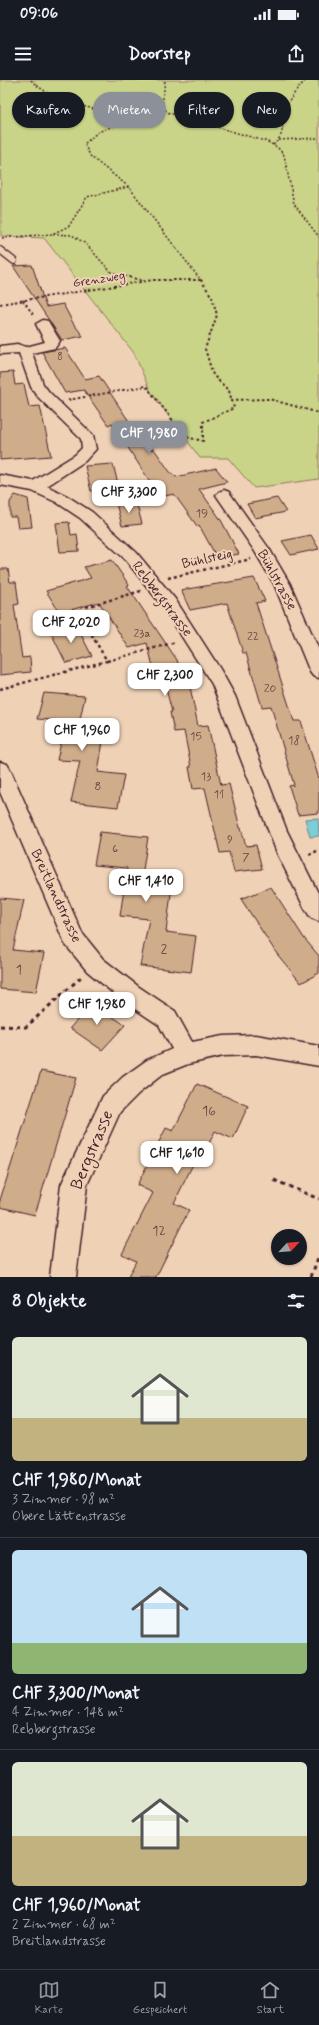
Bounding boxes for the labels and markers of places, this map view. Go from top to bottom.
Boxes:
pin: CHF 1,980 [103,421,195,455]
pin: CHF 3,300 [83,480,175,514]
pin: CHF 2,020 [25,610,117,644]
pin: CHF 2,300 [119,663,211,697]
pin: CHF 1,960 [36,718,128,752]
pin: CHF 1,410 [100,869,192,903]
pin: CHF 1,980 [51,992,143,1026]
pin: CHF 1,610 [131,1141,223,1175]

